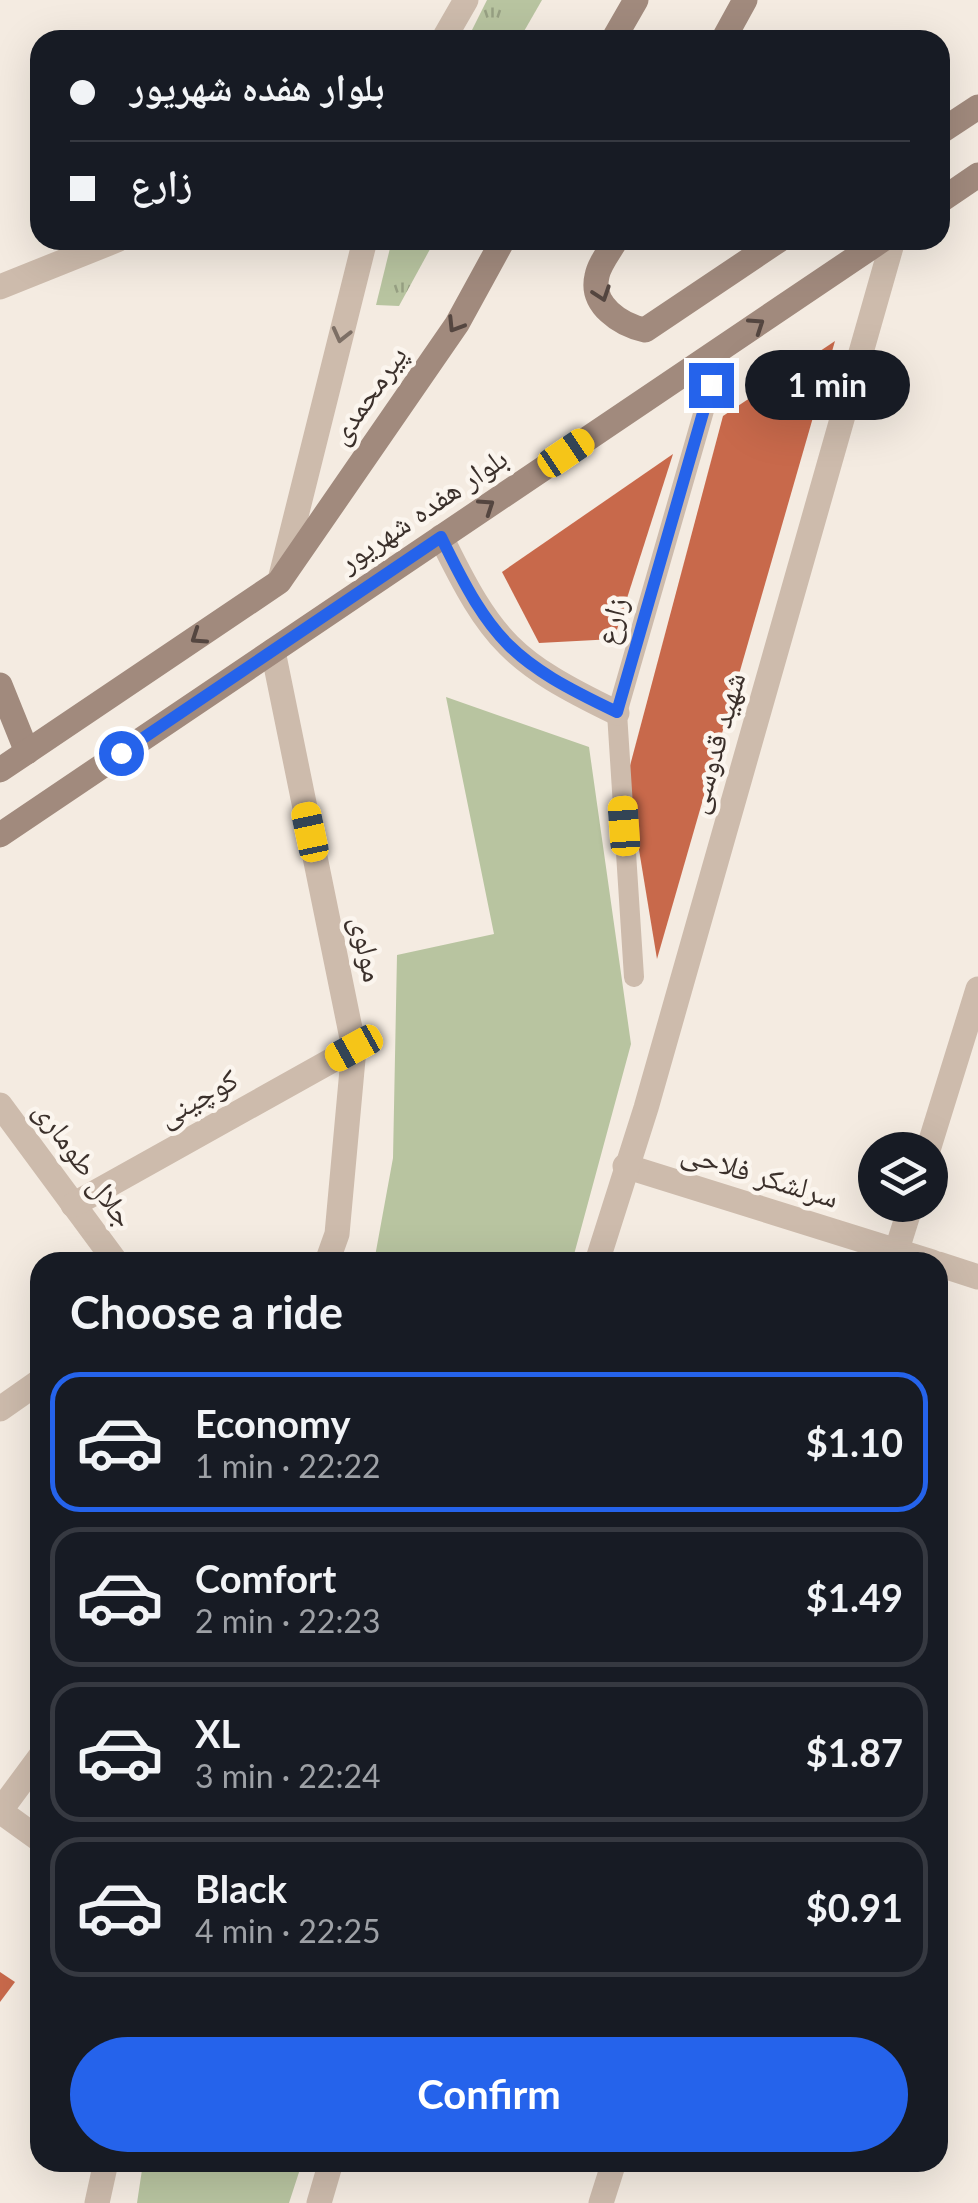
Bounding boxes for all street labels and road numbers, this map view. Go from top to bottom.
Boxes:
street label: پیرمحمدی [319,338,415,451]
street label: بلوار هفده شهریور [330,439,514,580]
street label: زارع [586,592,637,650]
street label: شهید قدوسی [677,668,753,818]
street label: مولوی [342,912,393,985]
street label: کوچینی [151,1060,244,1135]
street label: جلال طوماری [26,1092,144,1235]
street label: سرلشکر فلاحی [677,1132,843,1216]

